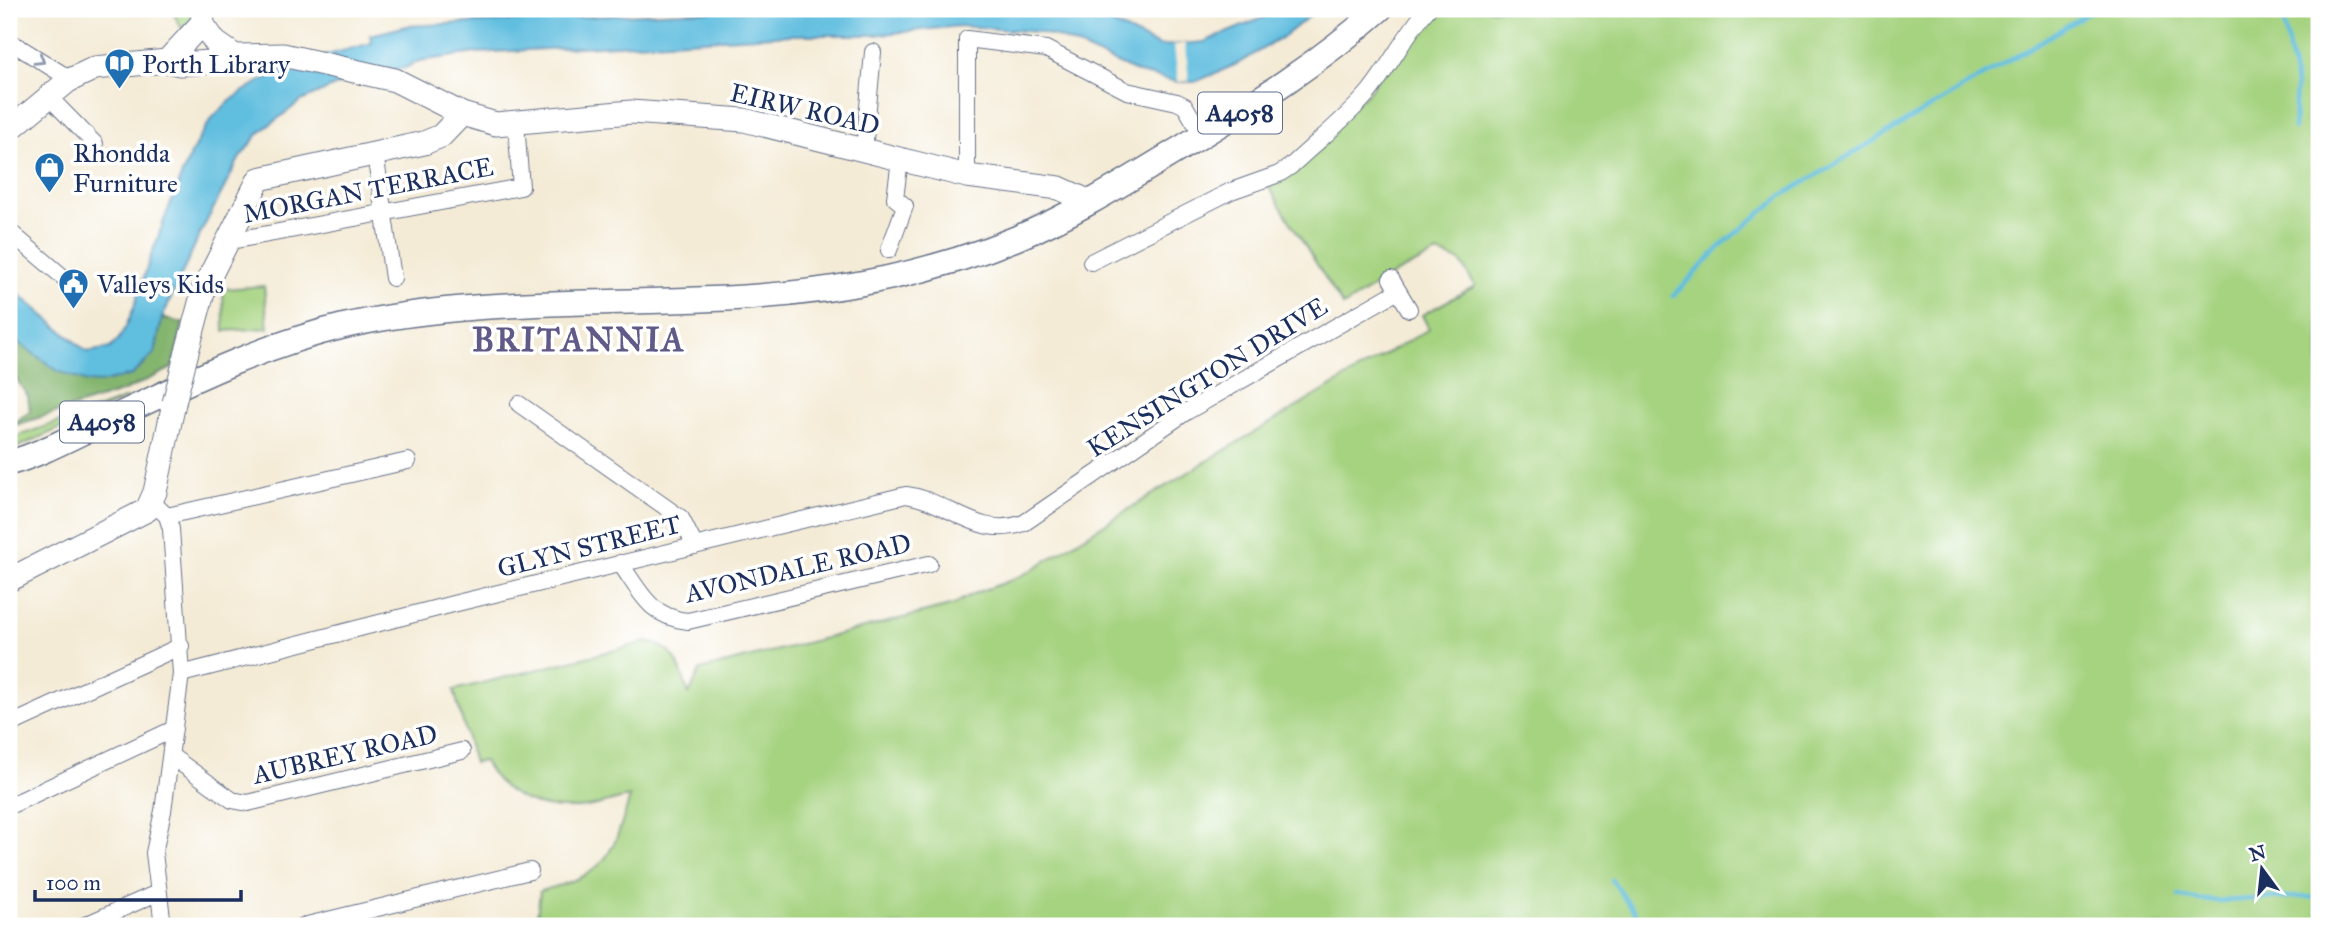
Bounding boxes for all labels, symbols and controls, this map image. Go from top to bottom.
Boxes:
library icon: Porth Library [102,47,136,91]
place label: Porth Library [142,48,291,80]
one-way arrow [32,51,45,64]
street label: EIRW ROAD [727,76,883,142]
road number: A4058 [1198,92,1282,134]
place label: Rhondda Furniture [73,137,178,199]
street label: MORGAN TERRACE [240,150,496,230]
shop icon: Rhondda Furniture [33,151,67,195]
public building icon: Valleys Kids [57,267,91,311]
place label: Valleys Kids [96,268,224,300]
street label: KENSINGTON DRIVE [1081,290,1333,464]
district label: BRITANNIA [472,320,686,360]
road number: A4058 [60,402,144,442]
street label: GLYN STREET [494,508,684,584]
street label: AVONDALE ROAD [681,526,914,610]
street label: AUBREY ROAD [249,717,440,791]
north arrow [2226,834,2296,904]
text: N [2247,840,2268,866]
scale bar [35,858,242,902]
text: 100 m [46,870,101,896]

